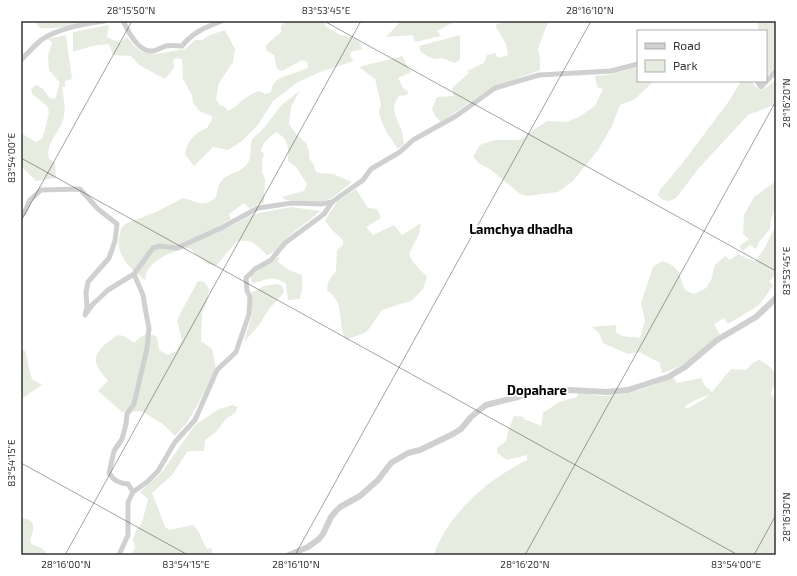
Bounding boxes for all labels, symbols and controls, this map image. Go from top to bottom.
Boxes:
text: 28°15'50"N [107,4,155,16]
text: 83°53'45"E [302,4,351,16]
text: 28°16'10"N [566,4,614,16]
legend [637,30,767,82]
text: Road [673,38,701,52]
text: Park [673,58,698,72]
text: 28°16'20"N [780,78,792,128]
text: 83°54'00"E [5,133,17,183]
district label: Lamchya dhadha [469,221,573,237]
text: 83°53'45"E [780,246,792,295]
district label: Dopahare [507,382,567,398]
text: 83°54'15"E [5,439,17,487]
text: 28°16'30"N [780,492,792,542]
text: 28°16'00"N [41,558,91,570]
text: 83°54'15"E [162,558,210,570]
text: 28°16'10"N [272,558,320,570]
text: 28°16'20"N [500,558,550,570]
text: 83°54'00"E [711,558,761,570]

